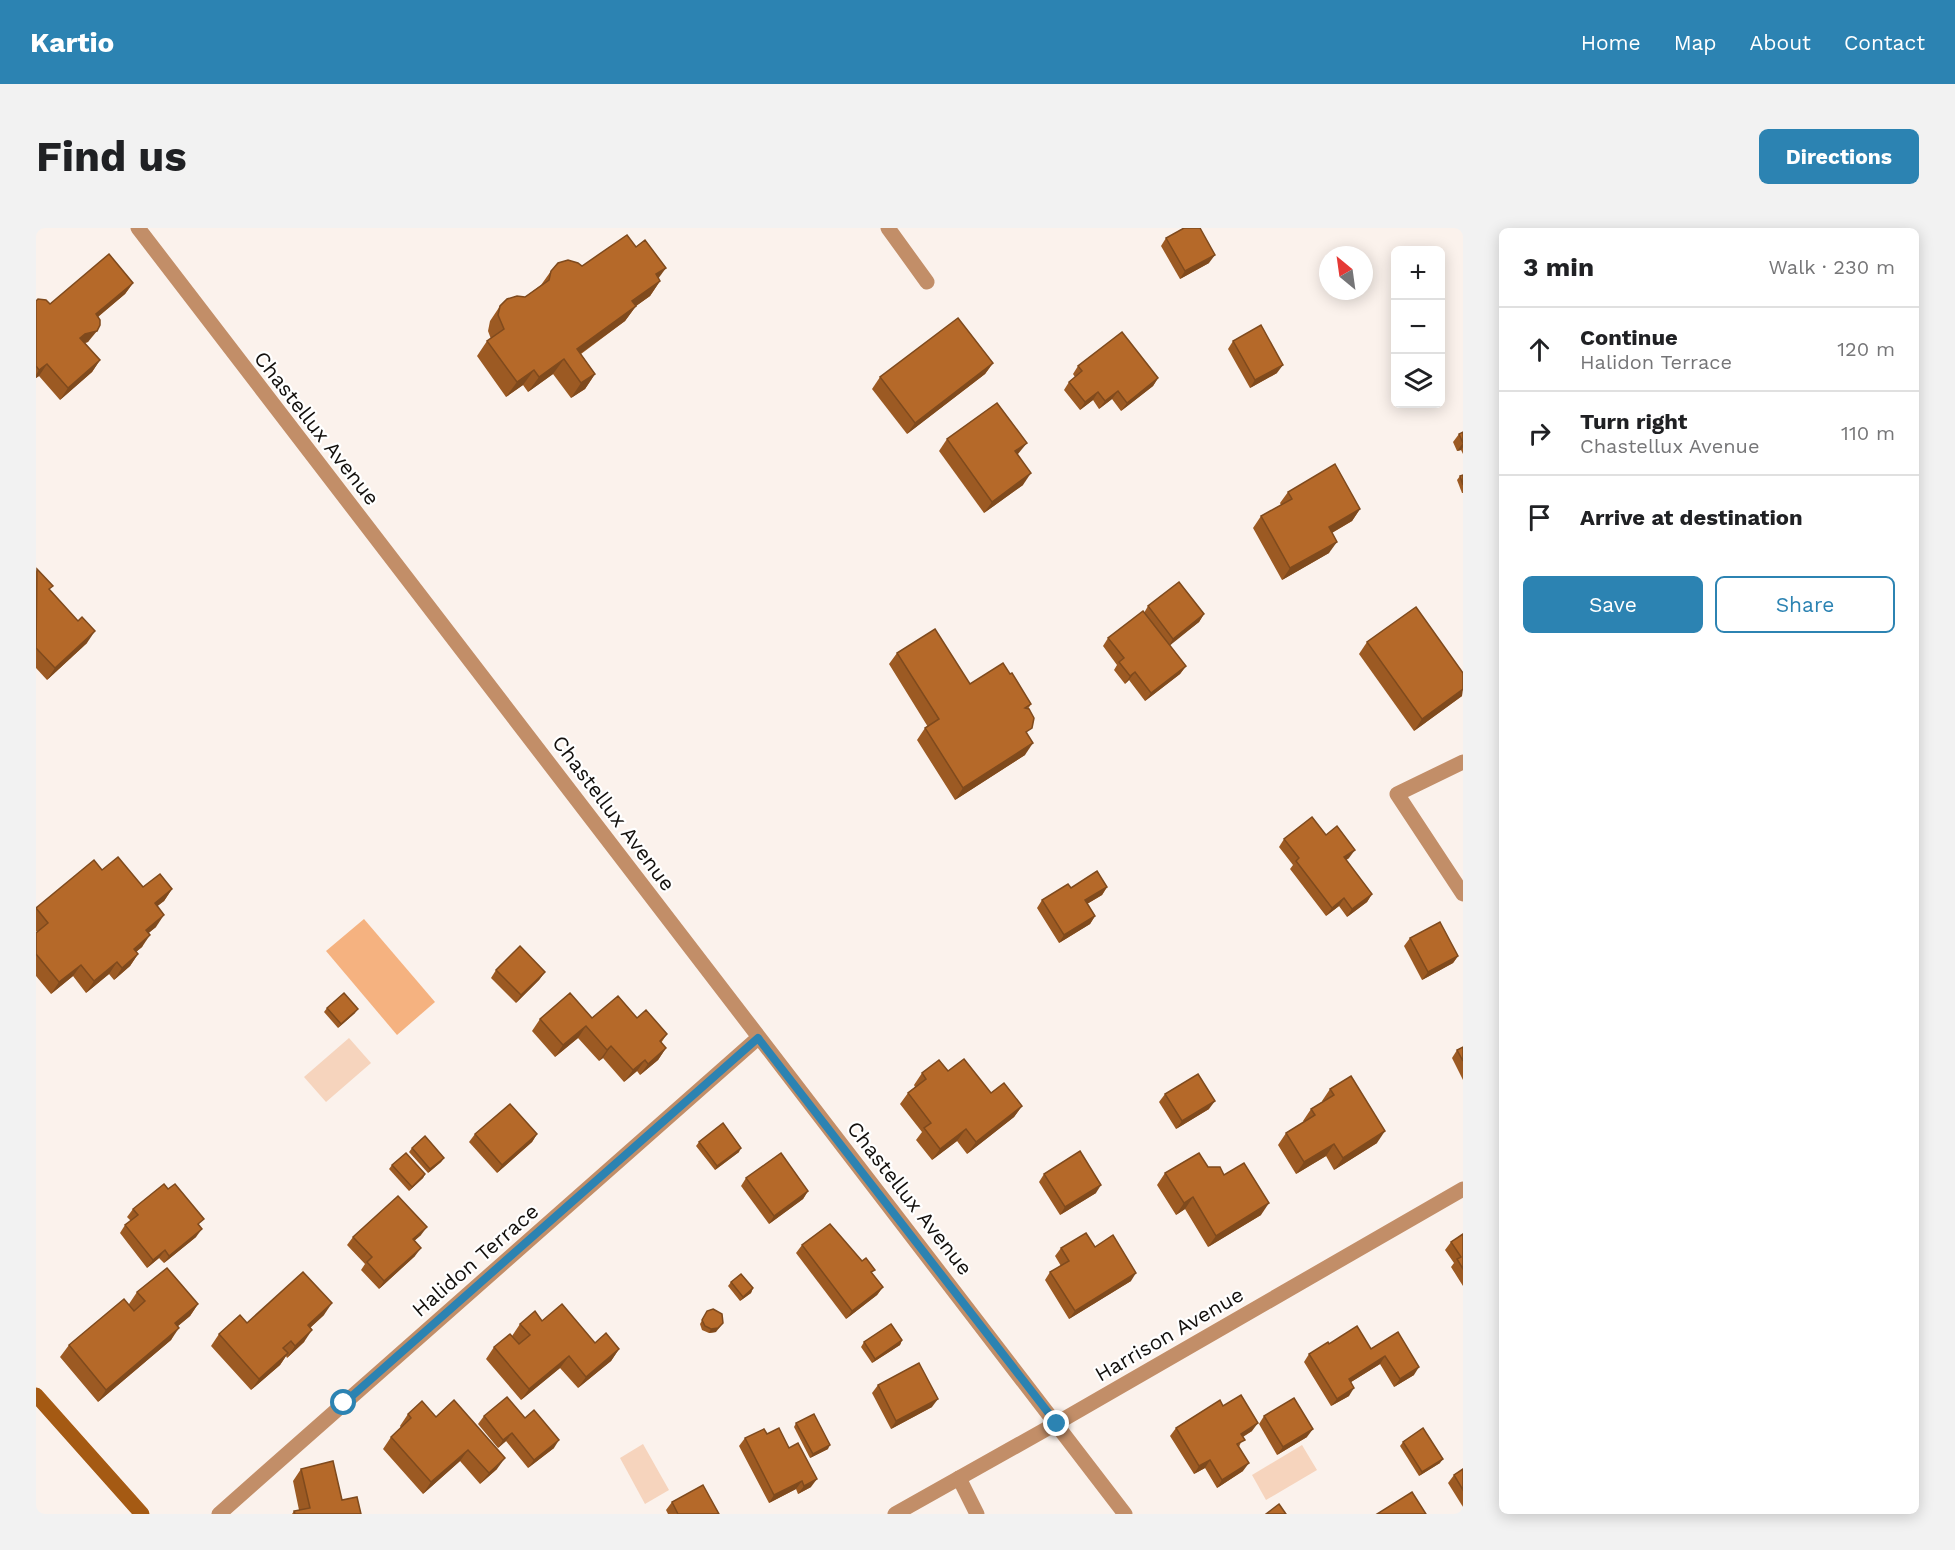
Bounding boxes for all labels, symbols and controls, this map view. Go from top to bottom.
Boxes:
text: Kartio [30,26,114,59]
text: Home [1581,30,1641,55]
text: Map [1674,30,1717,55]
text: About [1750,30,1811,55]
text: Contact [1844,30,1925,55]
button: Directions [1759,129,1919,184]
text: Find us [36,132,187,181]
north arrow [1319,246,1373,300]
map controls [1391,246,1445,408]
button: + [1391,246,1445,300]
text: 3 min [1523,252,1594,282]
text: Walk · 230 m [1768,255,1895,279]
button: − [1391,300,1445,354]
text: Continue [1580,325,1678,350]
icon: ahead [1523,333,1556,366]
text: 120 m [1837,337,1895,361]
street label: Chastellux Avenue [249,346,385,510]
text: Halidon Terrace [1580,350,1732,374]
button: layers [1391,354,1445,408]
text: Turn right [1580,409,1687,434]
icon: right [1523,417,1556,450]
text: 110 m [1841,421,1895,445]
text: Chastellux Avenue [1580,434,1759,458]
icon: arrive [1523,501,1556,534]
text: Arrive at destination [1580,505,1803,530]
button: Save [1523,576,1703,633]
button: Share [1715,576,1895,633]
street label: Chastellux Avenue [547,730,681,896]
street label: Chastellux Avenue [842,1116,978,1280]
street label: Halidon Terrace [407,1198,543,1322]
street label: Harrison Avenue [1090,1281,1248,1387]
route start [330,1389,356,1415]
route end [1043,1410,1069,1436]

